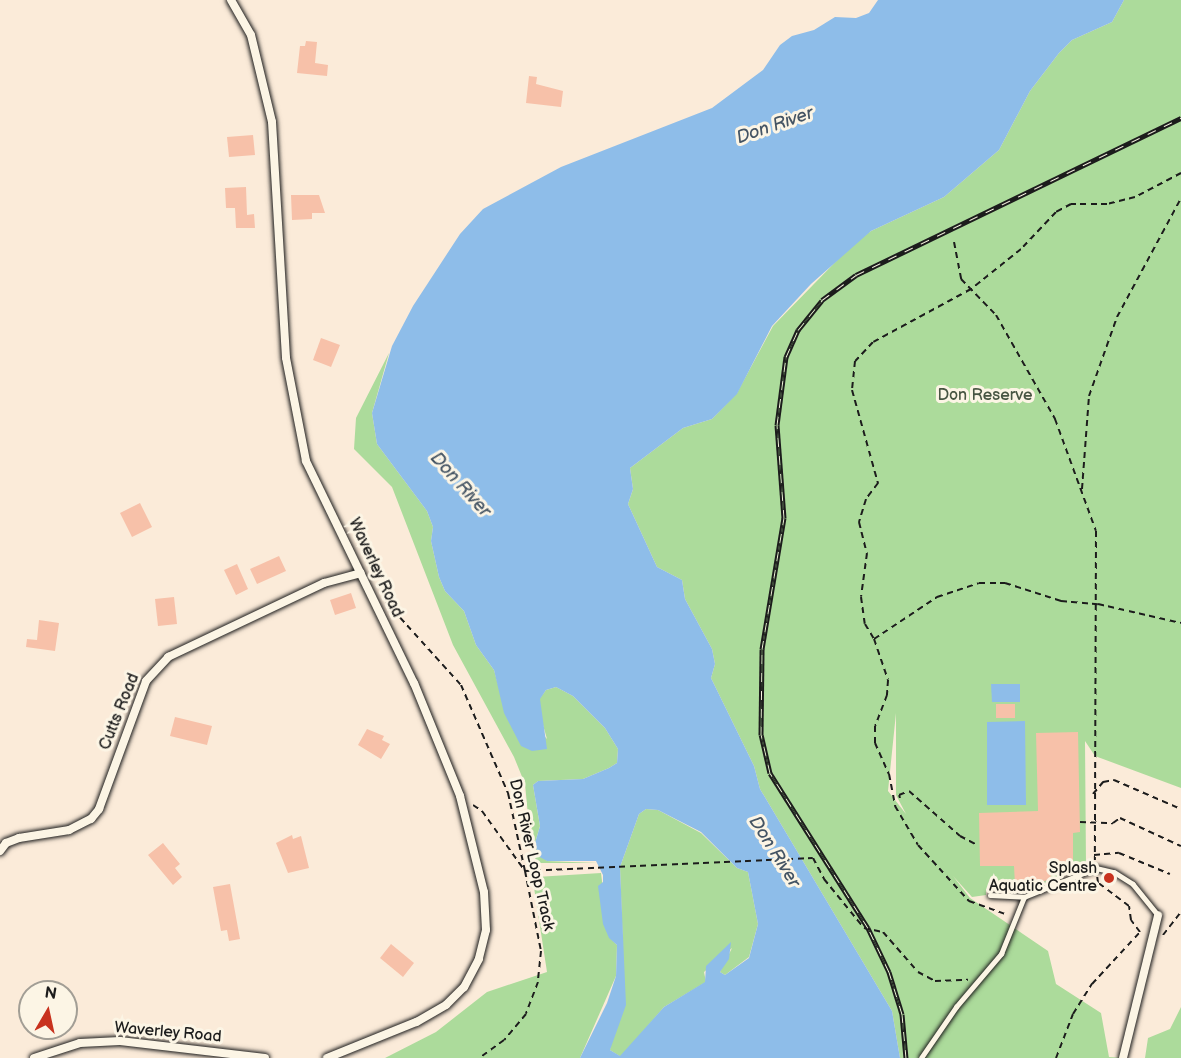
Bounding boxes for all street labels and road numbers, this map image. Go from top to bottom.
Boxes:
street label: Waverley Road [343,515,407,621]
street label: Cutts Road [96,671,144,753]
street label: Don River Loop Track [504,777,558,933]
street label: Waverley Road [113,1019,223,1047]

